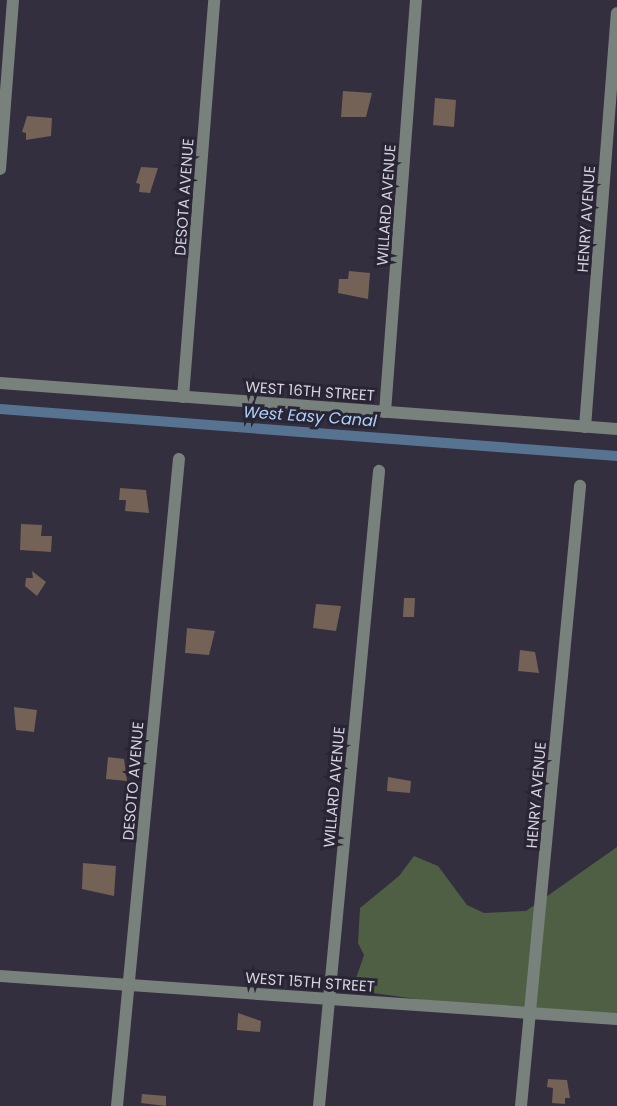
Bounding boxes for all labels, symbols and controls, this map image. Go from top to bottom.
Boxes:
street label: DESOTA AVENUE [171,138,197,256]
street label: WILLARD AVENUE [373,144,399,266]
street label: HENRY AVENUE [573,165,599,273]
street label: WEST 16TH STREET [245,378,375,404]
water label: West Easy Canal [243,403,377,431]
street label: DESOTO AVENUE [119,721,147,841]
street label: WILLARD AVENUE [320,726,348,848]
street label: HENRY AVENUE [522,741,550,849]
street label: WEST 15TH STREET [245,969,375,995]

